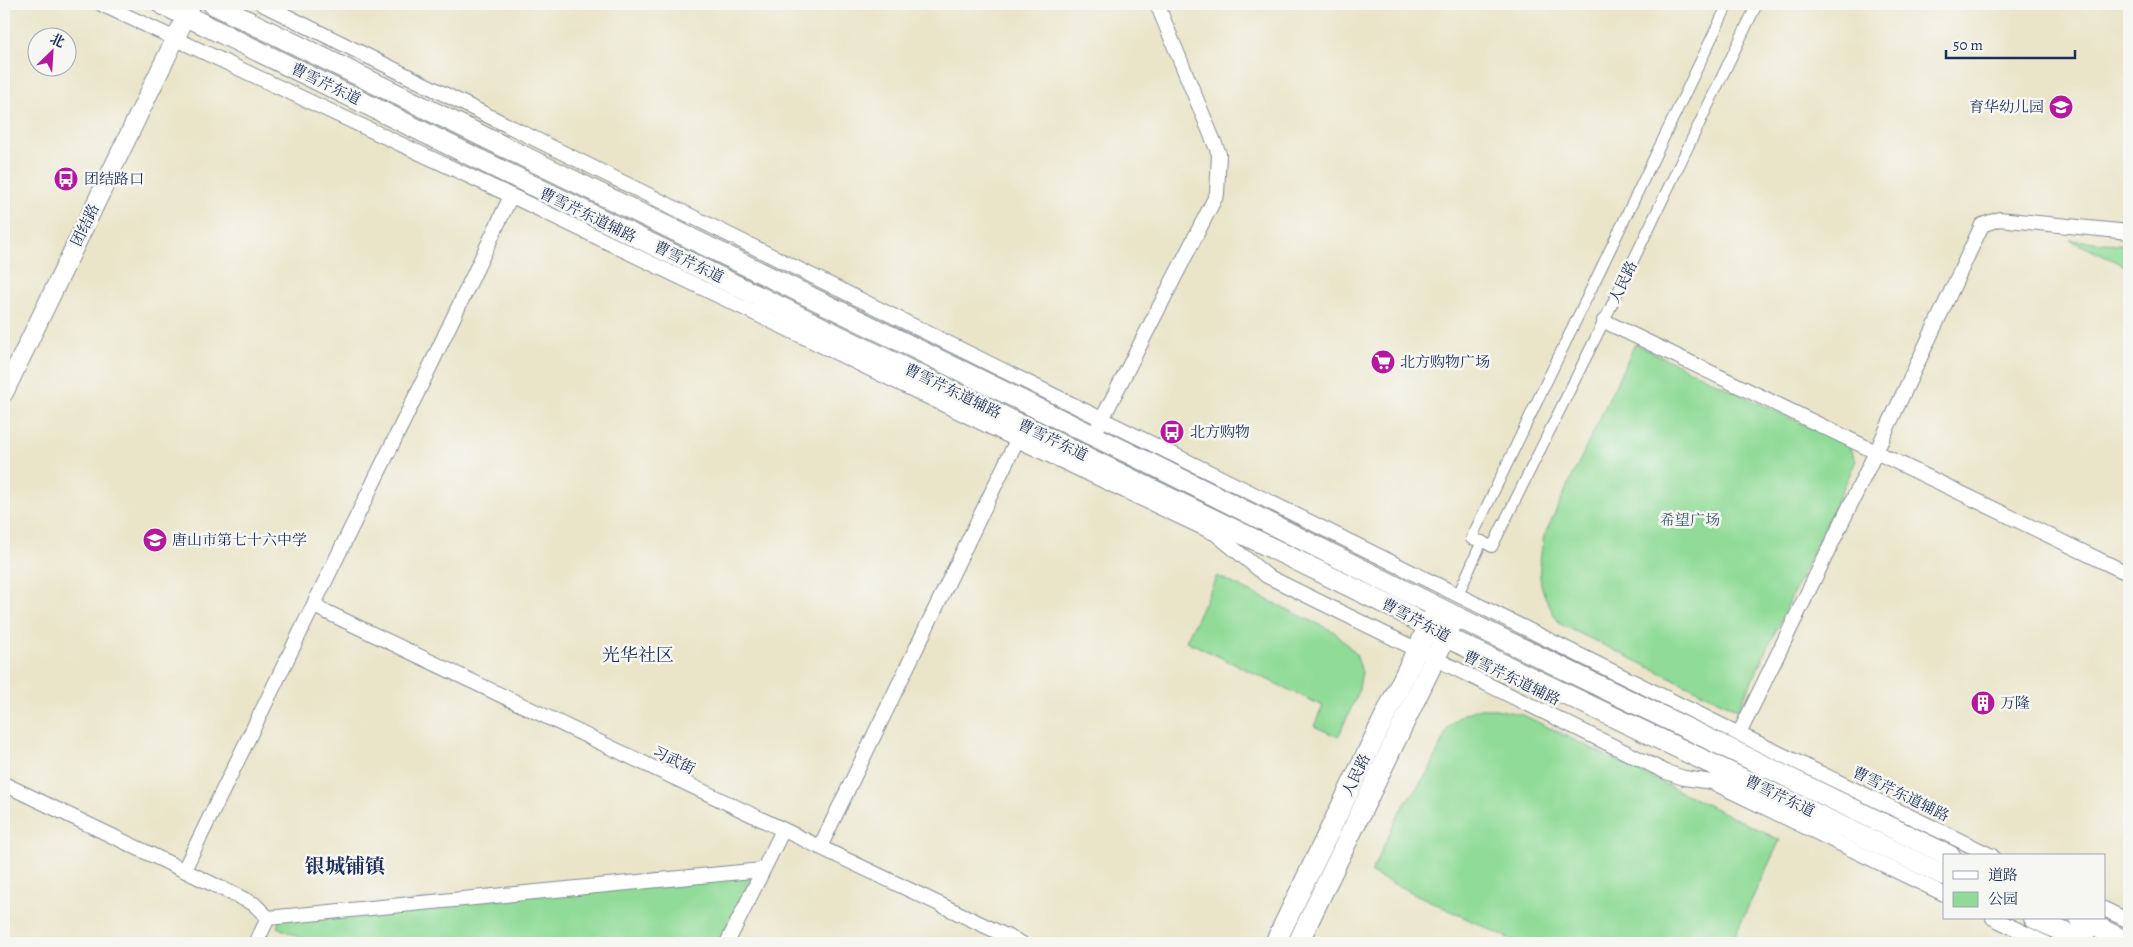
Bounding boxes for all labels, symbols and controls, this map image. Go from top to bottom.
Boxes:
north arrow [28,28,78,78]
scale bar [1946,28,2074,60]
text: 北 [47,29,68,52]
text: 50 m [1953,35,1983,55]
street label: 曹雪芹东道 [288,59,364,109]
school or university icon: 育华幼儿园 [2048,94,2074,120]
place label: 育华幼儿园 [1969,97,2044,117]
bus stop icon: 团结路口 [53,166,79,192]
place label: 团结路口 [84,169,144,189]
street label: 曹雪芹东道辅路 [536,183,640,247]
street label: 团结路 [66,200,104,250]
street label: 曹雪芹东道 [651,237,727,287]
street label: 人民路 [1604,257,1642,307]
supermarket icon: 北方购物广场 [1370,349,1396,375]
place label: 北方购物广场 [1400,352,1490,372]
street label: 曹雪芹东道辅路 [901,359,1005,423]
street label: 曹雪芹东道 [1015,415,1091,465]
bus stop icon: 北方购物 [1159,419,1185,445]
place label: 北方购物 [1190,422,1250,442]
park label: 希望广场 [1660,510,1720,530]
school or university icon: 唐山市第七十六中学 [142,527,168,553]
place label: 唐山市第七十六中学 [172,530,307,550]
street label: 曹雪芹东道 [1378,594,1454,646]
district label: 光华社区 [602,643,674,667]
street label: 曹雪芹东道辅路 [1460,646,1564,710]
building icon: 万隆 [1970,690,1996,716]
place label: 万隆 [2000,693,2030,713]
street label: 习武街 [649,741,699,779]
street label: 人民路 [1337,750,1375,800]
street label: 曹雪芹东道辅路 [1849,762,1953,826]
street label: 曹雪芹东道 [1742,771,1818,821]
district label: 银城铺镇 [305,853,385,880]
legend [1943,854,2106,920]
text: 道路 [1988,865,2018,885]
text: 公园 [1988,889,2018,909]

